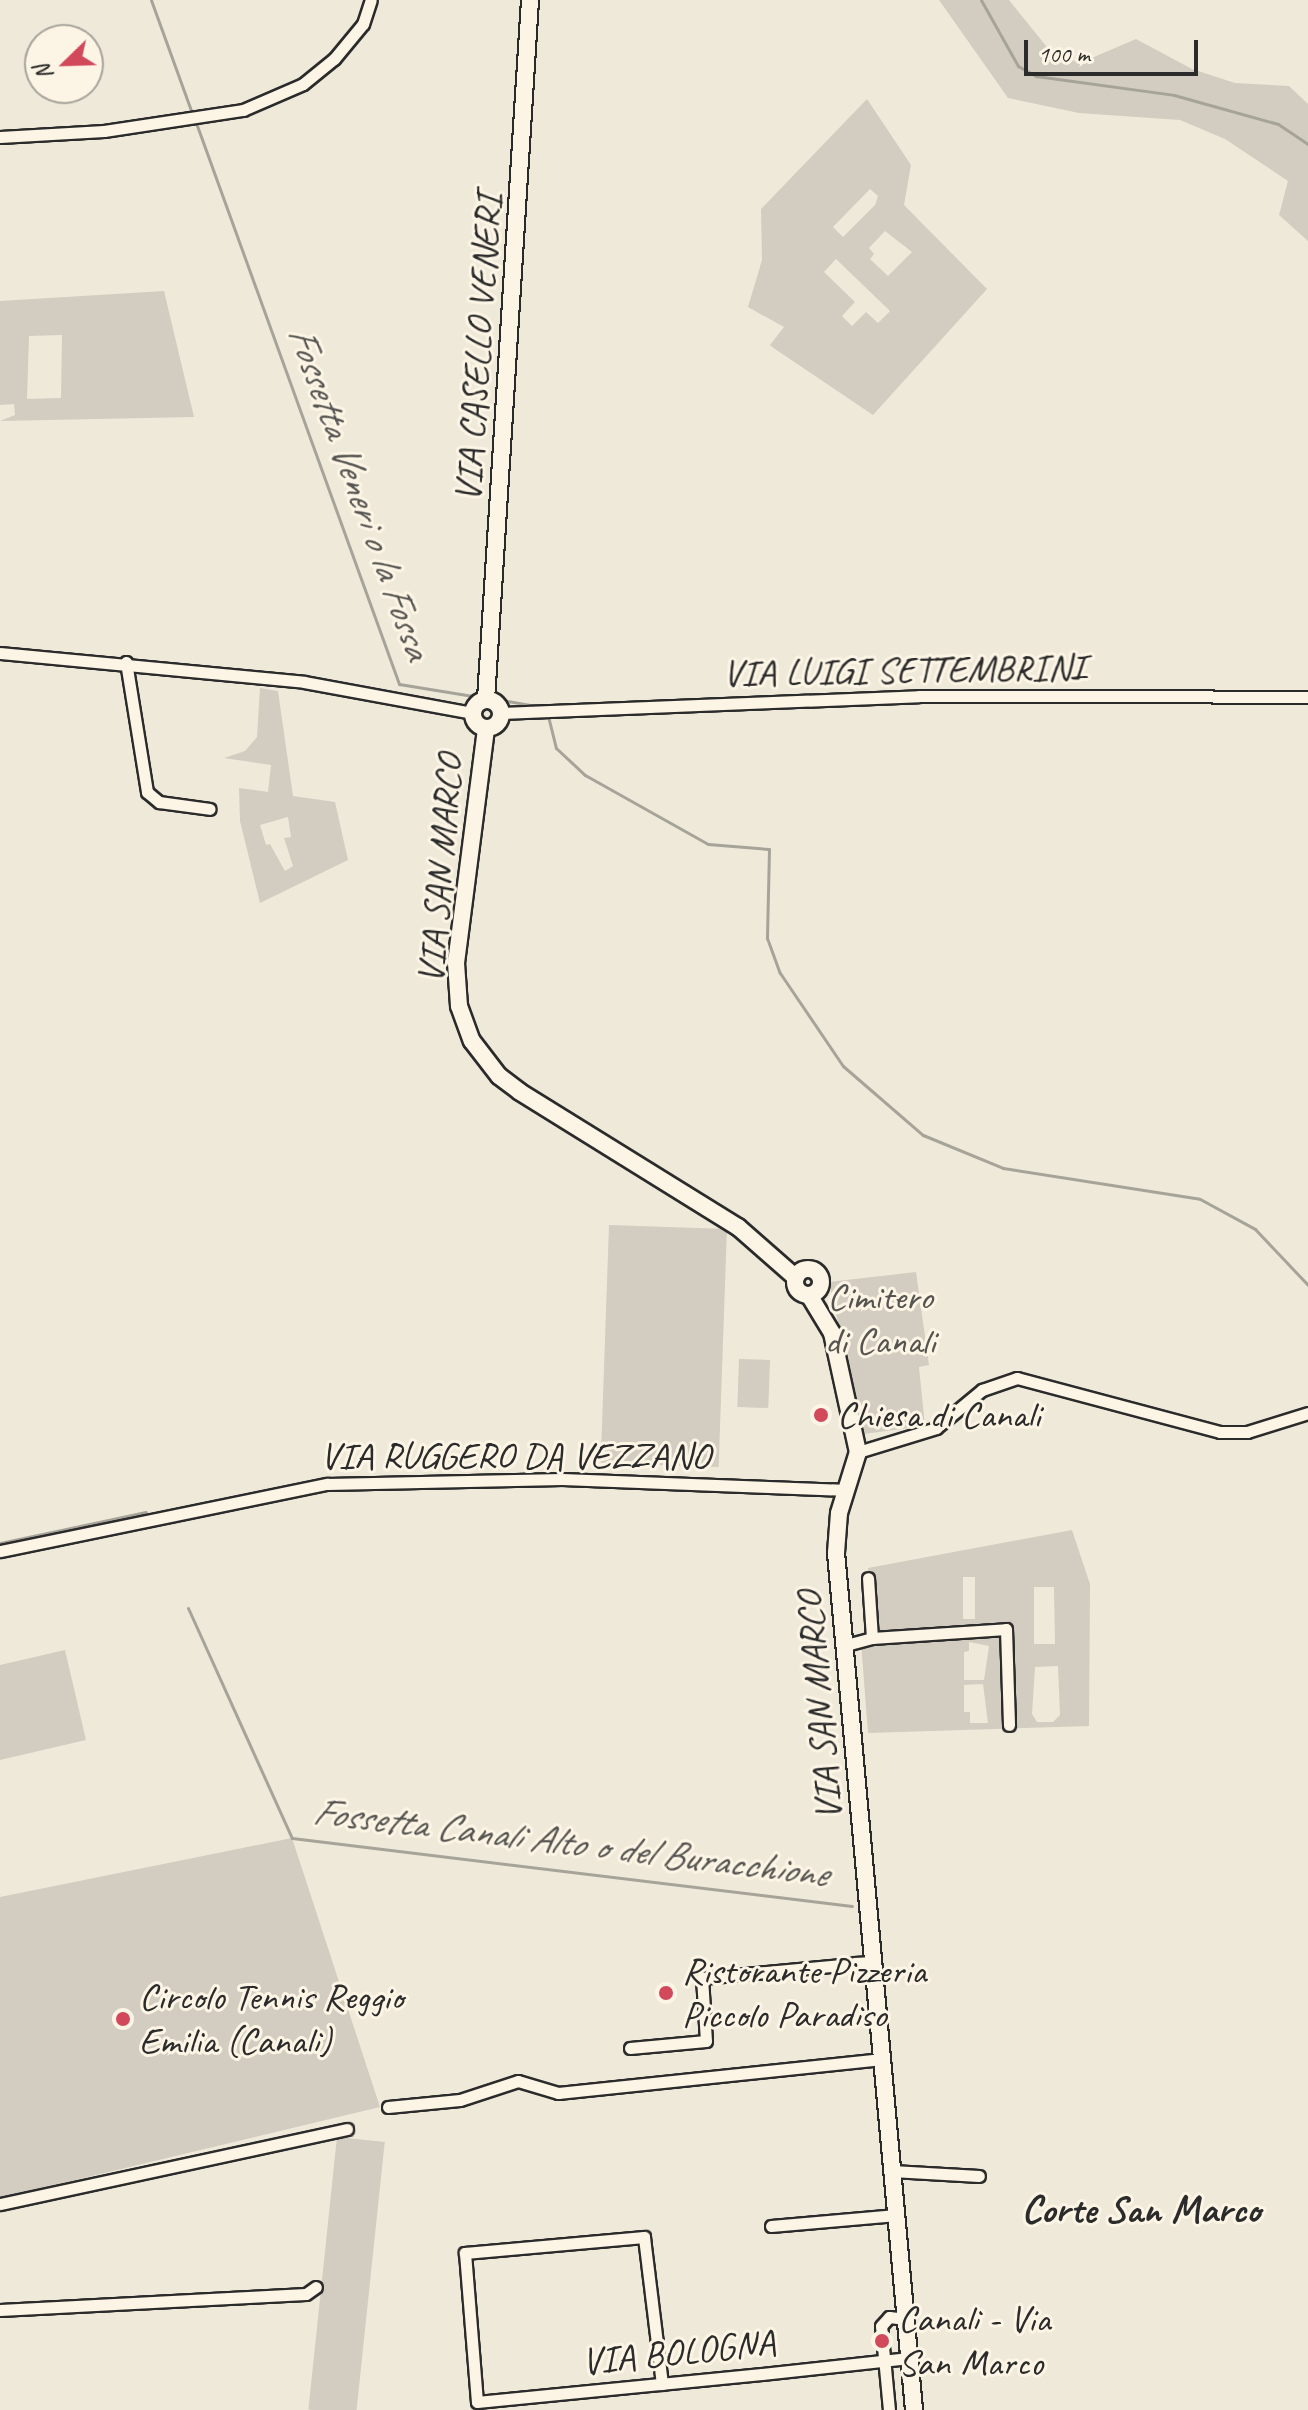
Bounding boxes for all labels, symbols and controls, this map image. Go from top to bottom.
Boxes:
north arrow [24,24,104,104]
scale bar [1028,24,1202,74]
text: 100 m [1038,39,1090,69]
text: N [28,61,59,84]
street label: VIA CASELLO VENERI [444,192,512,504]
water label: Fossetta Veneri o la Fossa [277,319,443,665]
street label: VIA LUIGI SETTEMBRINI [722,644,1086,696]
street label: VIA SAN MARCO [407,752,473,986]
park label: Cimitero di Canali [824,1274,936,1364]
place label: Chiesa di Canali [837,1392,1041,1438]
marker: Chiesa di Canali [812,1406,830,1424]
street label: VIA RUGGERO DA VEZZANO [318,1433,712,1479]
street label: VIA SAN MARCO [786,1589,852,1823]
water label: Fossetta Canali Alto o del Buracchione [310,1787,830,1897]
place label: Ristorante Pizzeria Piccolo Paradiso [682,1948,928,2038]
place label: Circolo Tennis Reggio Emilia (Canali) [139,1974,403,2064]
marker: Ristorante Pizzeria Piccolo Paradiso [657,1984,675,2002]
marker: Circolo Tennis Reggio Emilia (Canali) [114,2010,132,2028]
district label: Corte San Marco [1021,2185,1261,2233]
place label: Canali - Via San Marco [898,2296,1050,2386]
street label: VIA BOLOGNA [579,2319,777,2385]
marker: Canali - Via San Marco [873,2332,891,2350]

